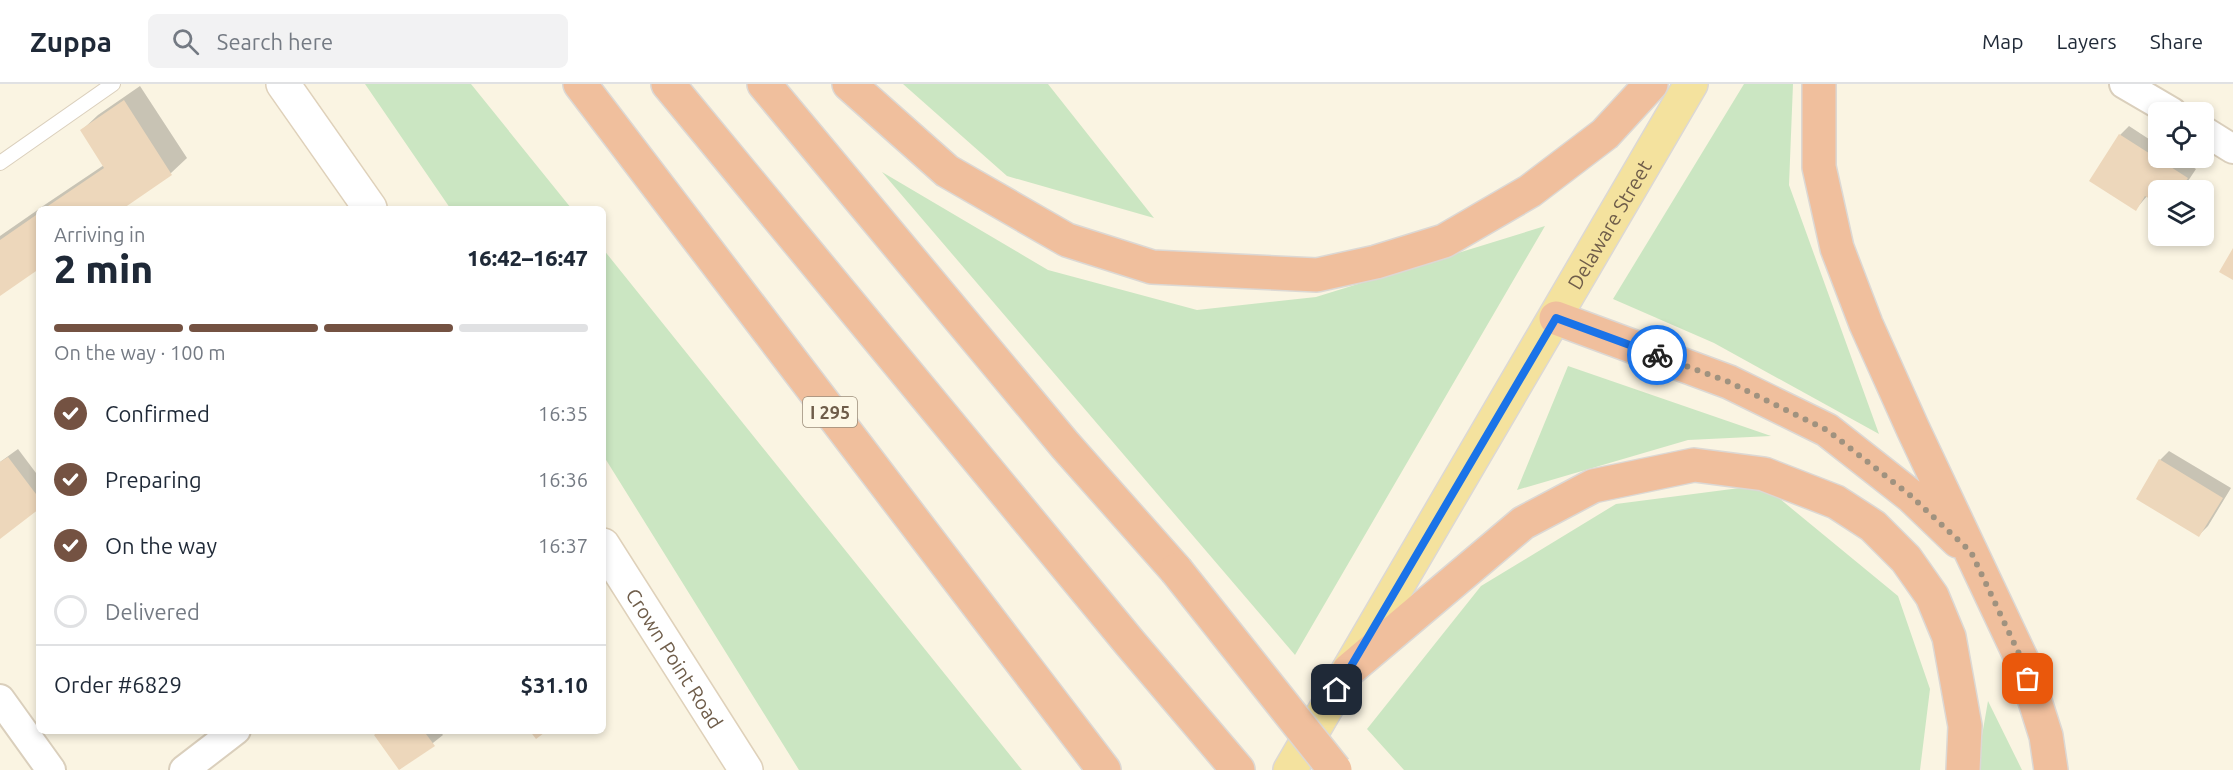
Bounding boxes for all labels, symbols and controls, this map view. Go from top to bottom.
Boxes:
search box [148,14,568,68]
icon: search [169,25,202,58]
text: Zuppa [30,26,112,57]
text: Search here [217,29,333,54]
text: Map [1982,29,2023,53]
text: Layers [2056,29,2117,53]
text: Share [2150,29,2203,53]
map controls [2148,102,2214,246]
button: locate [2148,102,2214,168]
street label: Delaware Street [1562,156,1656,293]
button: layers [2148,180,2214,246]
text: Arriving in [54,223,145,246]
text: 16:42–16:47 [467,245,588,270]
text: 2 min [54,247,153,290]
courier [1627,325,1687,385]
icon: bike [1641,339,1674,372]
text: On the way · 100 m [54,341,226,364]
icon: check [54,397,87,430]
road number: I 295 [803,397,857,427]
text: Confirmed [105,401,210,426]
text: 16:35 [538,402,588,425]
icon: check [54,463,87,496]
text: Preparing [105,467,202,492]
text: 16:36 [538,468,588,491]
icon: check [54,529,87,562]
text: On the way [105,533,217,558]
text: 16:37 [538,534,588,557]
street label: Crown Point Road [622,584,728,732]
text: Delivered [105,599,200,624]
pin [2002,653,2053,704]
icon: bag [2011,662,2044,695]
pin [1311,664,1362,715]
text: Order #6829 [54,672,182,697]
text: $31.10 [521,672,588,697]
icon: home [1320,673,1353,706]

